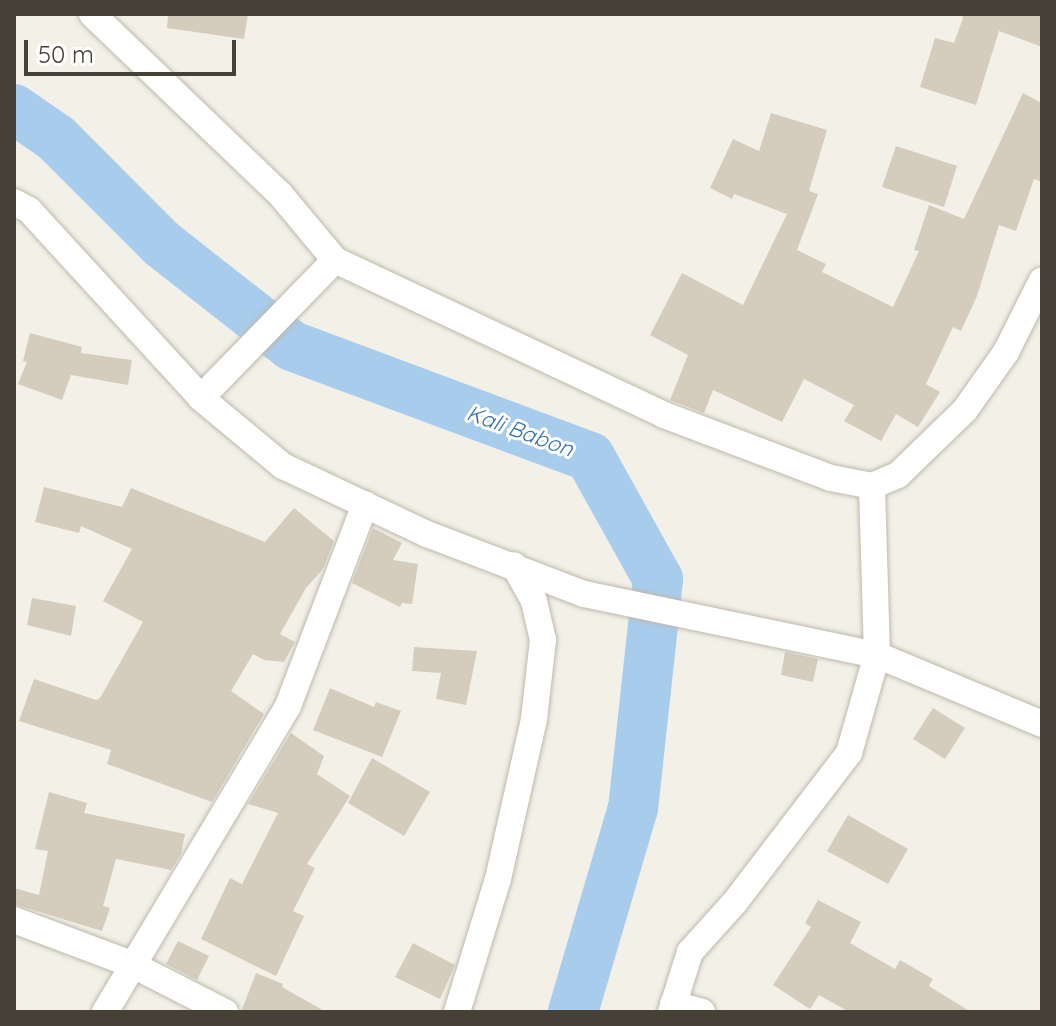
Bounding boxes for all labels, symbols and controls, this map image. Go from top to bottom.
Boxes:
scale bar [28,24,240,74]
text: 50 m [38,39,94,69]
water label: Kali Babon [463,400,577,462]

